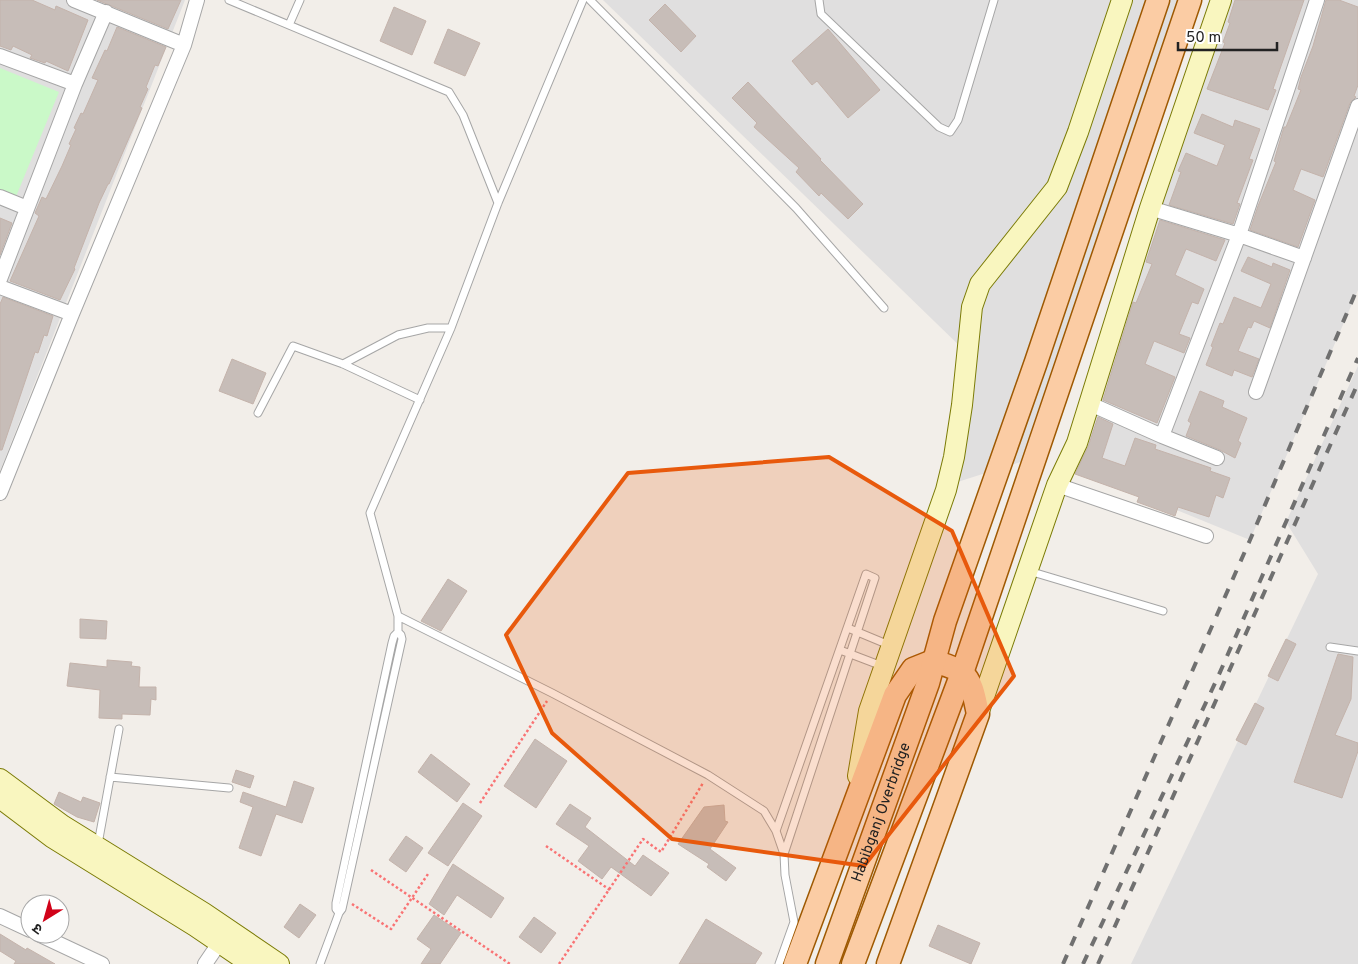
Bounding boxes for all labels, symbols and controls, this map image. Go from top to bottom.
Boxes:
scale bar [1178,20,1277,52]
text: 50 m [1186,29,1221,48]
street label: Habibganj Overbridge [848,740,915,885]
north arrow [20,894,70,944]
text: उ [29,918,46,937]

